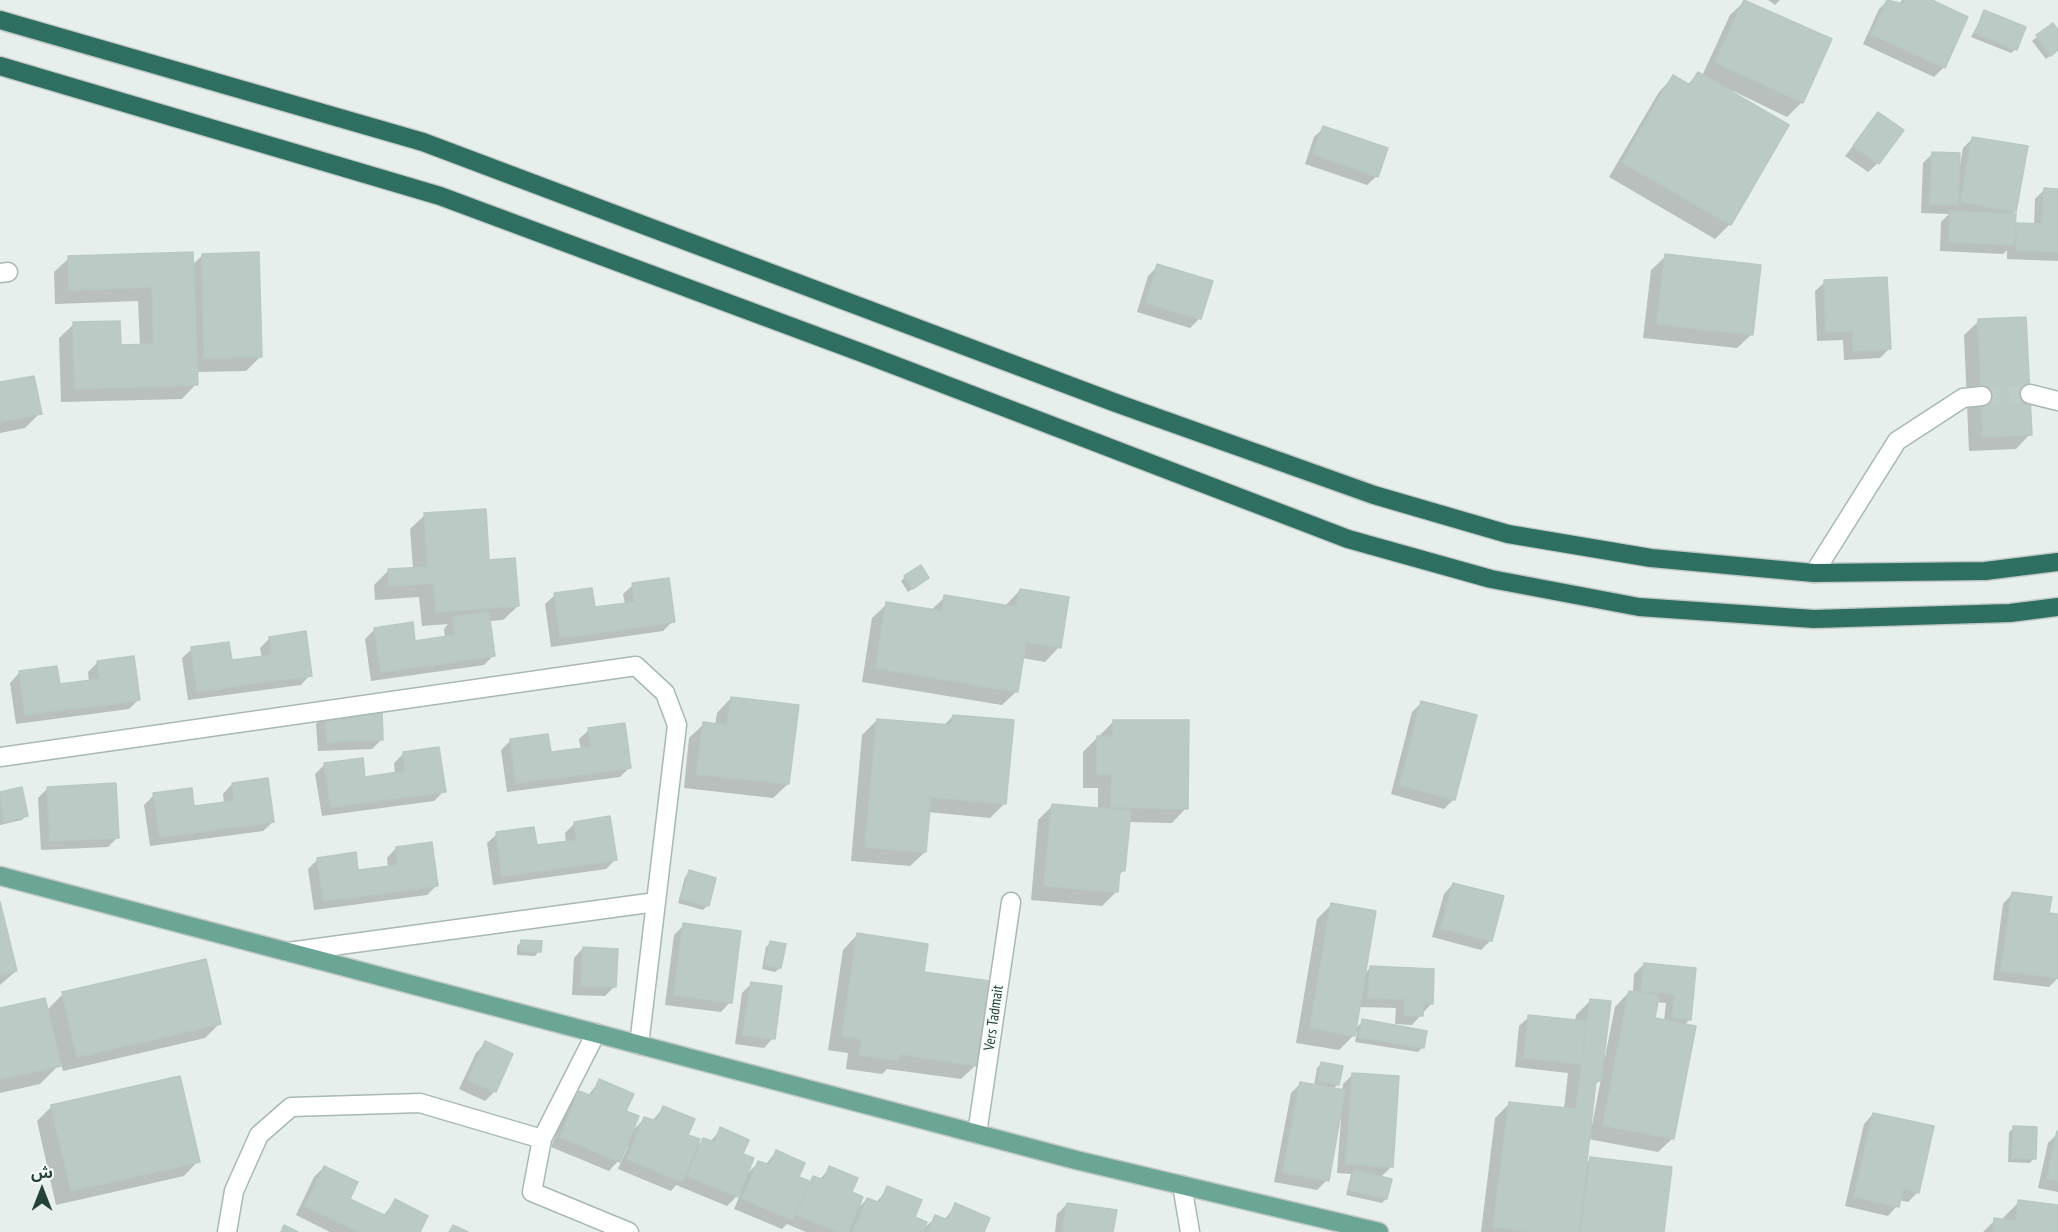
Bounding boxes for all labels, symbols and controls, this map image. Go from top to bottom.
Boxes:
street label: Vers Tadmait [981,984,1007,1052]
north arrow [12,1160,72,1220]
text: ش [31,1162,53,1182]

